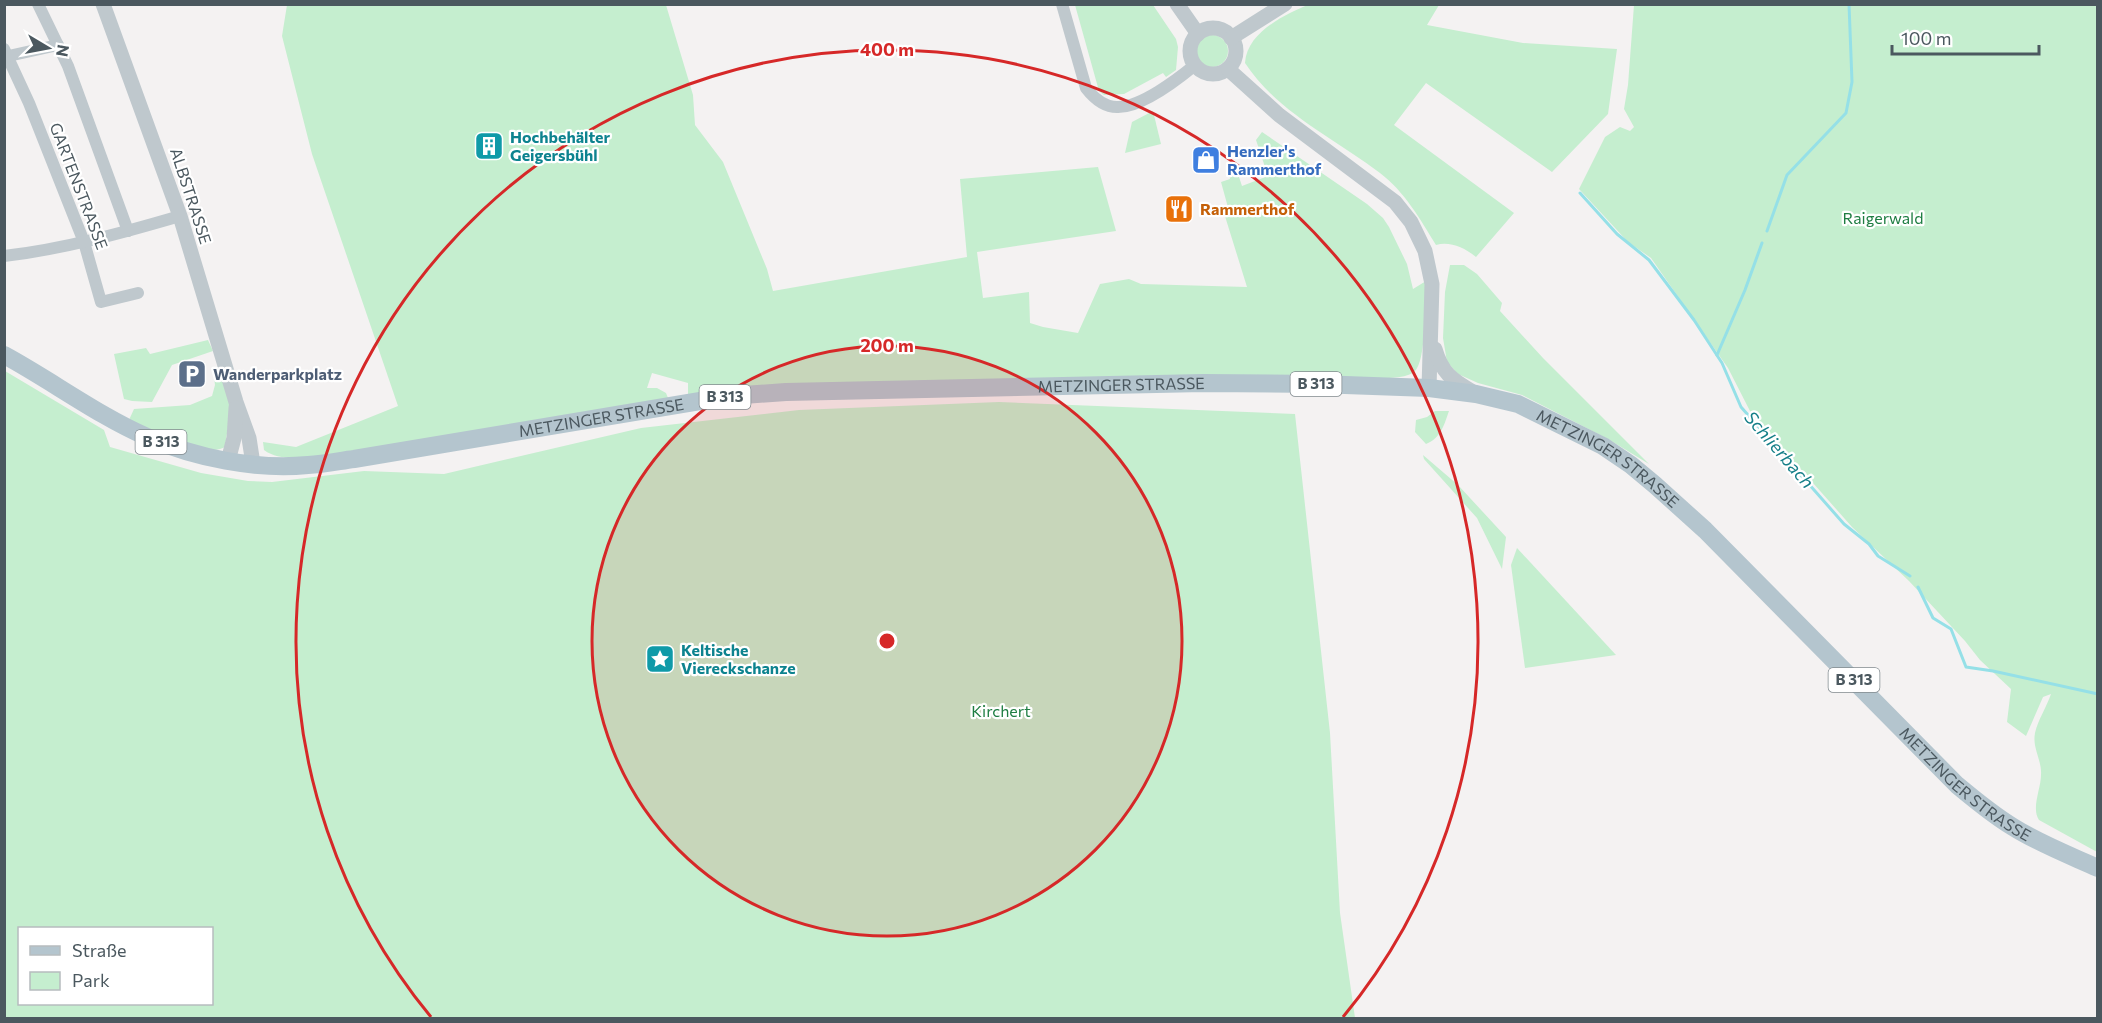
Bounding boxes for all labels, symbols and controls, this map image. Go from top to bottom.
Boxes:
north arrow [18,18,78,78]
scale bar [1892,18,2039,56]
text: 100 m [1901,27,1951,49]
text: 400 m [860,38,914,60]
text: N [53,43,74,58]
street label: GARTENSTRASSE [47,120,112,252]
place label: Hochbehälter Geigersbühl [510,127,611,164]
building icon: Hochbehälter Geigersbühl [473,130,505,162]
place label: Henzler's Rammerthof [1227,141,1322,178]
shop icon: Henzler's Rammerthof [1190,144,1222,176]
street label: ALBSTRASSE [167,145,216,246]
restaurant icon: Rammerthof [1163,193,1195,225]
place label: Rammerthof [1200,199,1295,218]
park label: Raigerwald [1843,208,1923,227]
text: 200 m [860,334,914,356]
parking icon: Wanderparkplatz [176,358,208,390]
place label: Wanderparkplatz [213,364,342,383]
road number: B 313 [1290,372,1342,396]
street label: METZINGER STRASSE [1038,373,1205,396]
road number: B 313 [700,385,750,409]
street label: METZINGER STRASSE [517,394,685,440]
street label: METZINGER STRASSE [1534,405,1683,511]
water label: Schlierbach [1740,406,1819,492]
road number: B 313 [136,430,186,454]
centre of rings [877,631,897,651]
place label: Keltische Viereckschanze [681,640,796,677]
place icon: Keltische Viereckschanze [644,643,676,675]
road number: B 313 [1828,668,1880,692]
park label: Kirchert [971,701,1031,720]
street label: METZINGER STRASSE [1896,723,2035,845]
legend [18,927,213,1005]
text: Straße [72,939,127,961]
text: Park [72,969,110,991]

